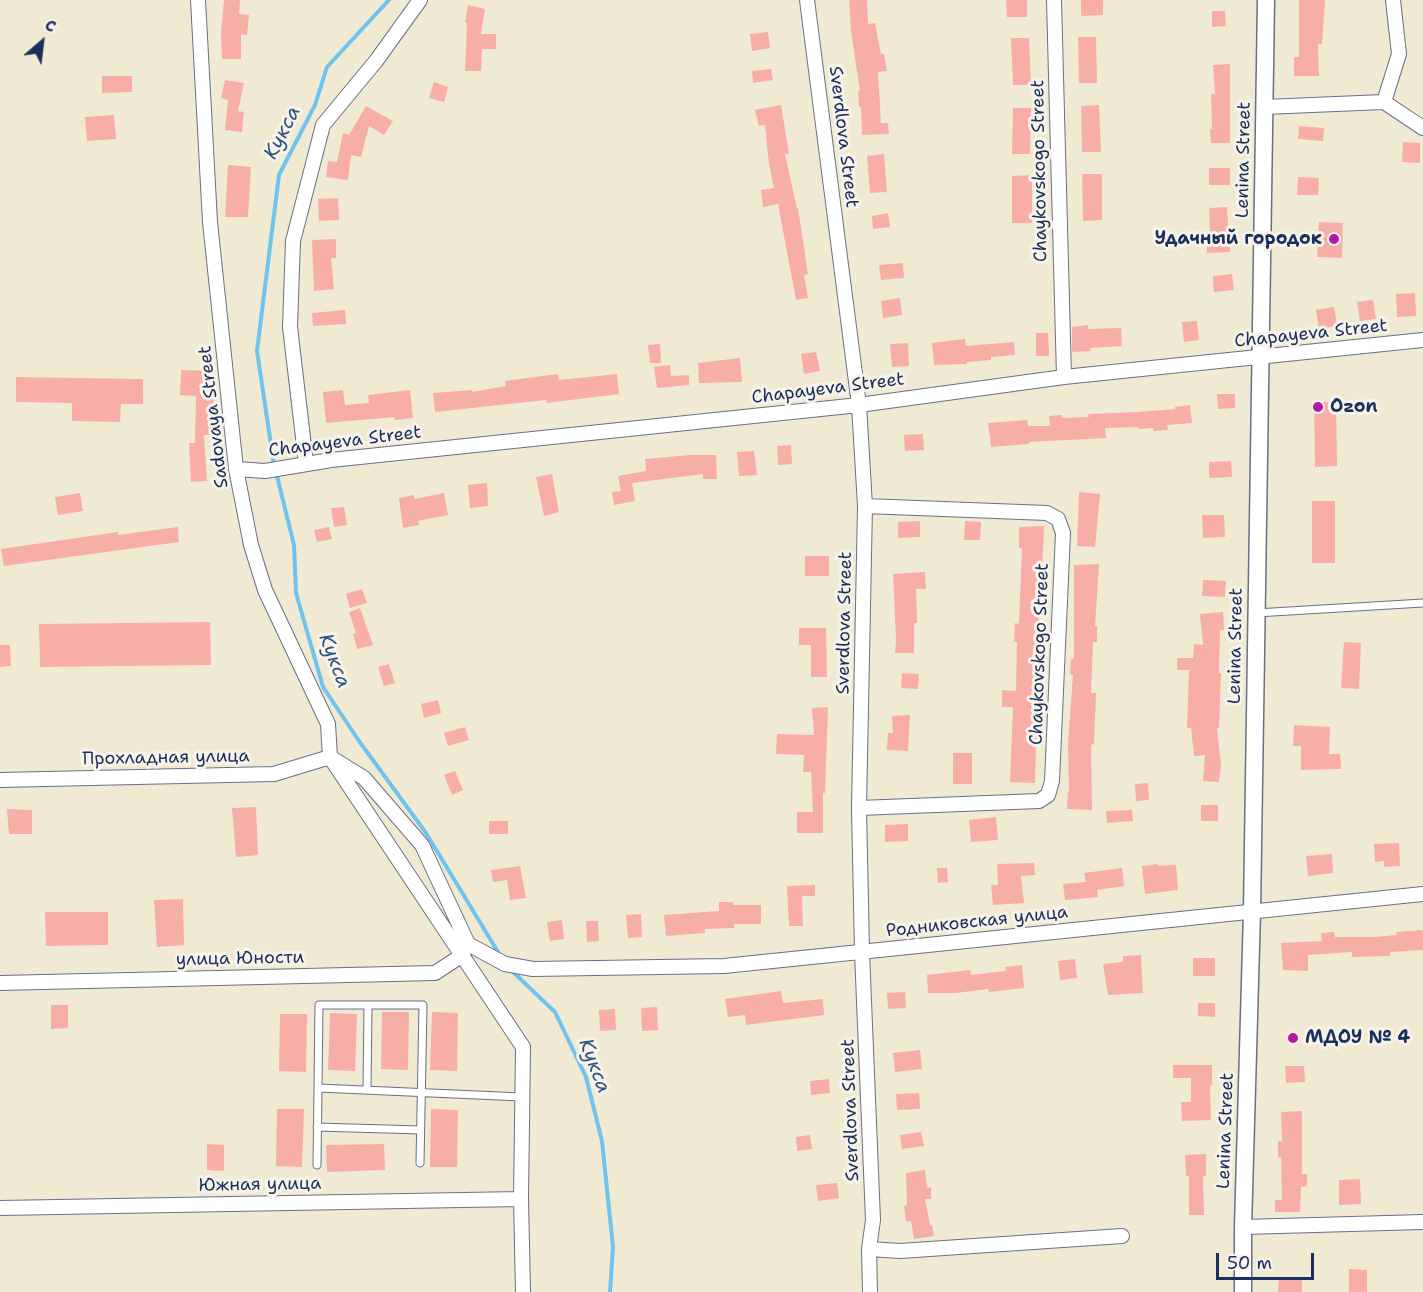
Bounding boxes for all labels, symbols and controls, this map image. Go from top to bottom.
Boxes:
north arrow [12,12,72,72]
text: С [41,14,60,37]
street label: Sverdlova Street [824,65,862,209]
street label: Chaykovskogo Street [1028,80,1052,262]
water label: Кукса [260,102,306,164]
street label: Lenina Street [1232,102,1256,218]
place label: Удачный городок [1154,228,1322,250]
marker: Удачный городок [1327,232,1341,246]
street label: Chapayeva Street [1233,315,1389,353]
street label: Sadovaya Street [195,345,233,489]
street label: Chapayeva Street [750,369,906,409]
place label: Ozon [1330,396,1377,418]
marker: Ozon [1311,400,1325,414]
street label: Chapayeva Street [267,422,423,462]
street label: Sverdlova Street [833,551,857,695]
street label: Chaykovskogo Street [1026,562,1054,746]
street label: Lenina Street [1224,588,1248,704]
water label: Кукса [313,630,355,692]
street label: Прохладная улица [82,746,250,770]
street label: Родниковская улица [885,902,1069,942]
street label: улица Юности [176,947,304,971]
place label: МДОУ № 4 [1305,1027,1410,1049]
marker: МДОУ № 4 [1286,1031,1300,1045]
water label: Кукса [573,1035,615,1097]
street label: Sverdlova Street [838,1038,864,1182]
street label: Lenina Street [1213,1072,1239,1190]
street label: Южная улица [199,1173,321,1197]
scale bar [1219,1241,1316,1279]
text: 50 m [1227,1251,1272,1275]

